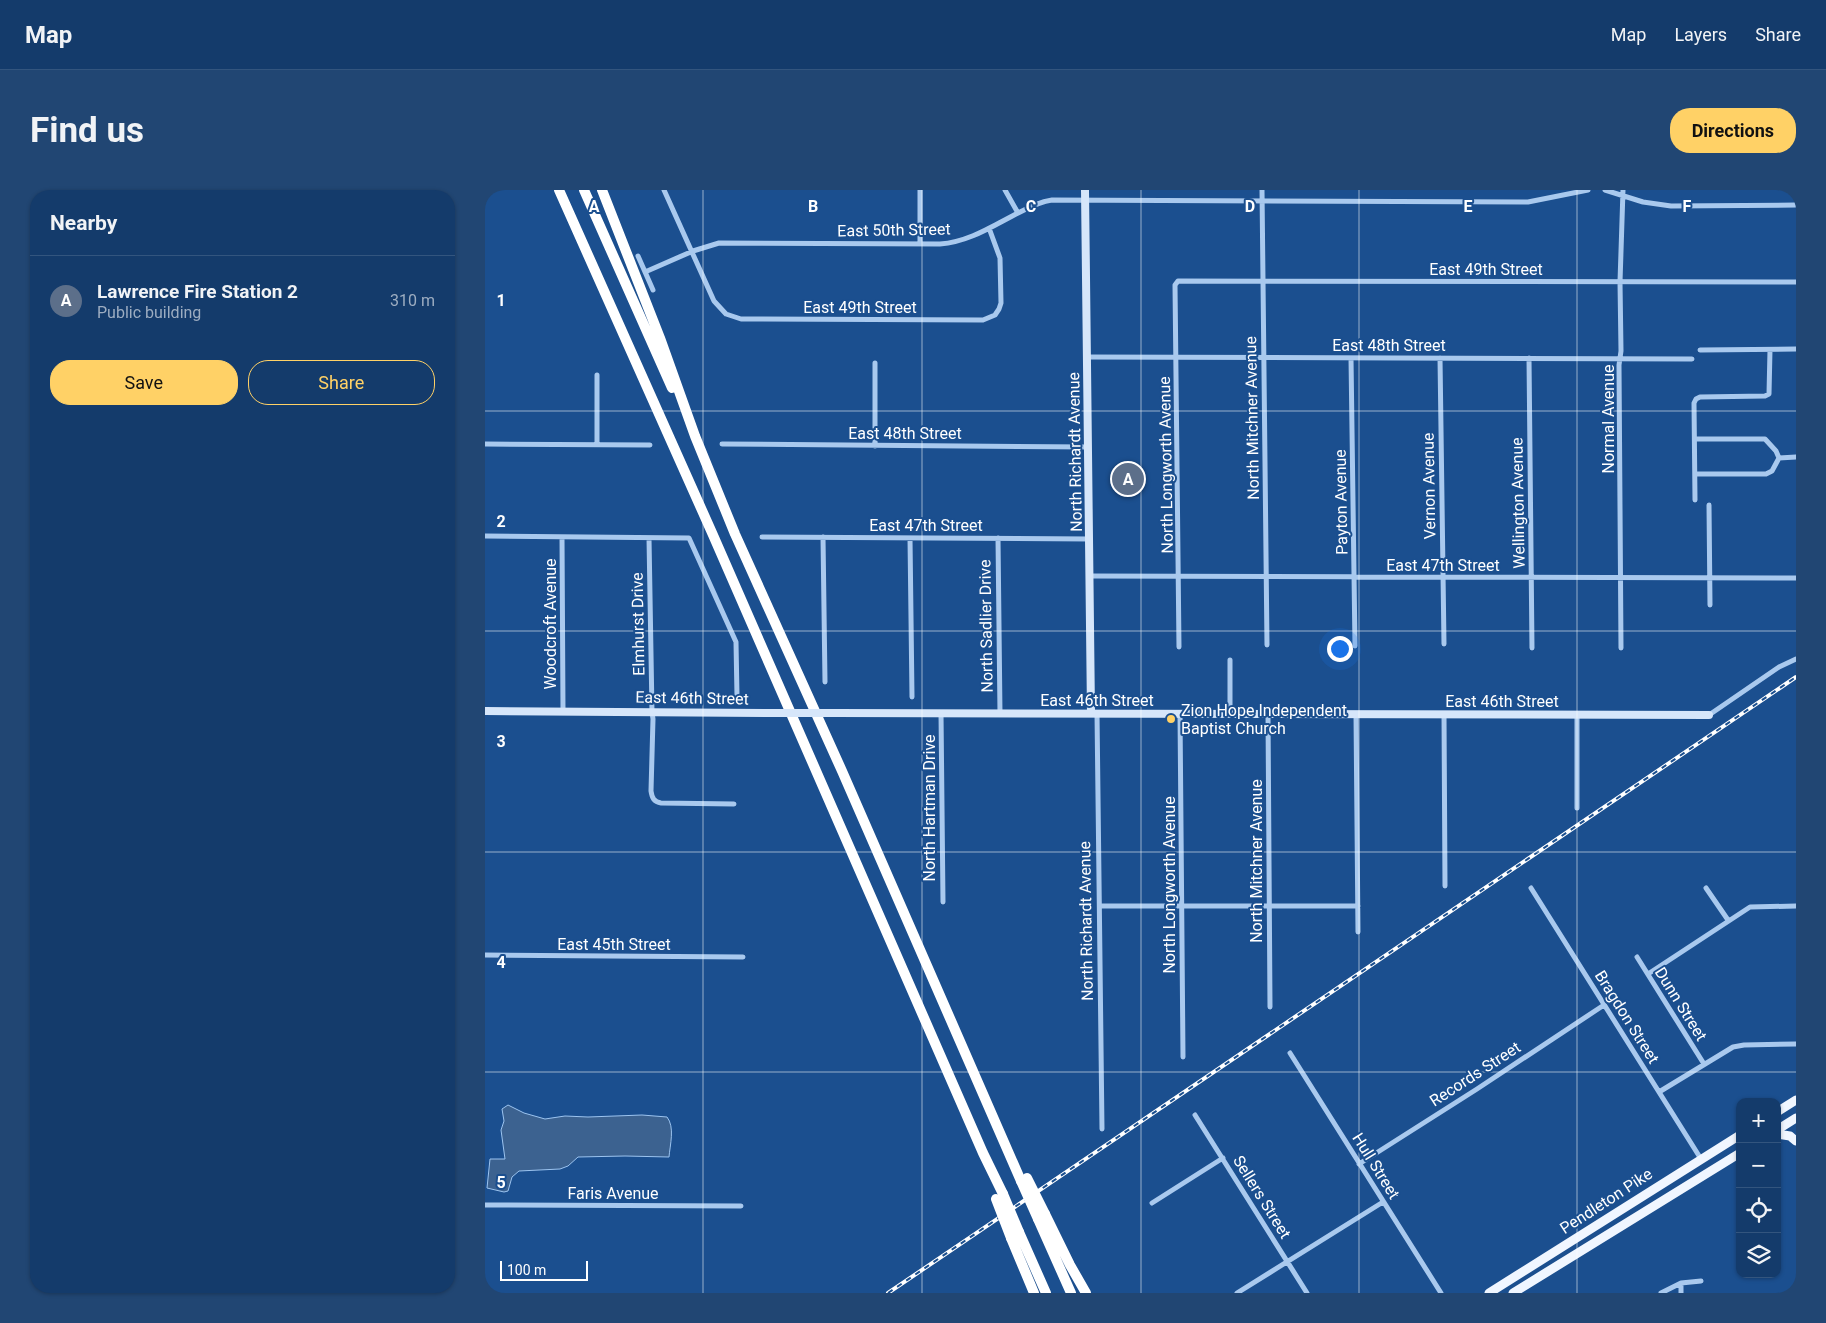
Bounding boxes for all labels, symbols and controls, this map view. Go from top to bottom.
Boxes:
text: Map [25,21,72,49]
text: Map [1611,24,1646,45]
text: Layers [1674,24,1727,45]
text: Share [1755,24,1801,45]
button: Directions [1670,108,1796,153]
text: Find us [30,110,144,151]
text: A [589,197,600,216]
text: B [808,197,818,216]
text: C [1026,197,1036,216]
text: D [1245,197,1255,216]
text: E [1464,197,1473,216]
text: F [1683,197,1692,216]
text: Nearby [50,211,117,235]
street label: East 50th Street [837,220,951,240]
street label: East 49th Street [1429,260,1543,279]
text: Lawrence Fire Station 2 [97,280,298,303]
text: A [61,291,71,310]
text: 310 m [390,291,435,310]
text: 1 [496,291,506,310]
street label: East 49th Street [803,298,917,317]
text: Public building [97,303,201,322]
street label: North Mitchner Avenue [1241,336,1263,500]
street label: East 48th Street [1332,336,1446,355]
button: Save [50,360,238,405]
button: Share [248,360,435,405]
street label: Normal Avenue [1599,365,1618,473]
street label: North Richardt Avenue [1064,372,1086,532]
street label: North Longworth Avenue [1155,376,1177,554]
street label: East 48th Street [848,424,962,443]
street label: Vernon Avenue [1419,432,1439,540]
street label: Wellington Avenue [1507,437,1529,569]
street label: Payton Avenue [1331,449,1351,555]
pin: A [1112,460,1144,498]
text: 2 [496,512,506,531]
street label: East 47th Street [869,516,983,535]
street label: East 47th Street [1386,556,1500,575]
street label: Woodcroft Avenue [541,558,560,690]
street label: North Sadlier Drive [975,559,997,693]
street label: Elmhurst Drive [628,572,648,676]
your location [1327,636,1353,662]
street label: East 46th Street [635,688,749,708]
street label: East 46th Street [1040,691,1154,710]
street label: East 46th Street [1445,692,1559,711]
place label: Zion Hope Independent Baptist Church [1181,701,1347,738]
marker: Zion Hope Independent Baptist Church [1165,713,1177,725]
text: 3 [496,732,506,751]
street label: North Hartman Drive [920,734,939,882]
street label: North Mitchner Avenue [1247,779,1266,943]
street label: North Longworth Avenue [1160,796,1179,974]
street label: North Richardt Avenue [1075,841,1097,1001]
street label: East 45th Street [557,935,671,954]
text: 4 [496,953,506,972]
street label: Dunn Street [1651,964,1711,1044]
street label: Bragdon Street [1591,967,1663,1067]
street label: Records Street [1426,1038,1524,1110]
map controls [1736,1098,1781,1278]
button: + [1736,1098,1781,1143]
street label: Hull Street [1348,1130,1404,1202]
button: − [1736,1143,1781,1188]
street label: Sellers Street [1229,1152,1295,1242]
street label: Pendleton Pike [1556,1164,1656,1238]
text: 5 [496,1173,506,1192]
street label: Faris Avenue [567,1184,659,1203]
button: locate [1736,1188,1781,1233]
button: layers [1736,1233,1781,1278]
scale bar [500,1258,587,1281]
text: 100 m [507,1262,546,1278]

